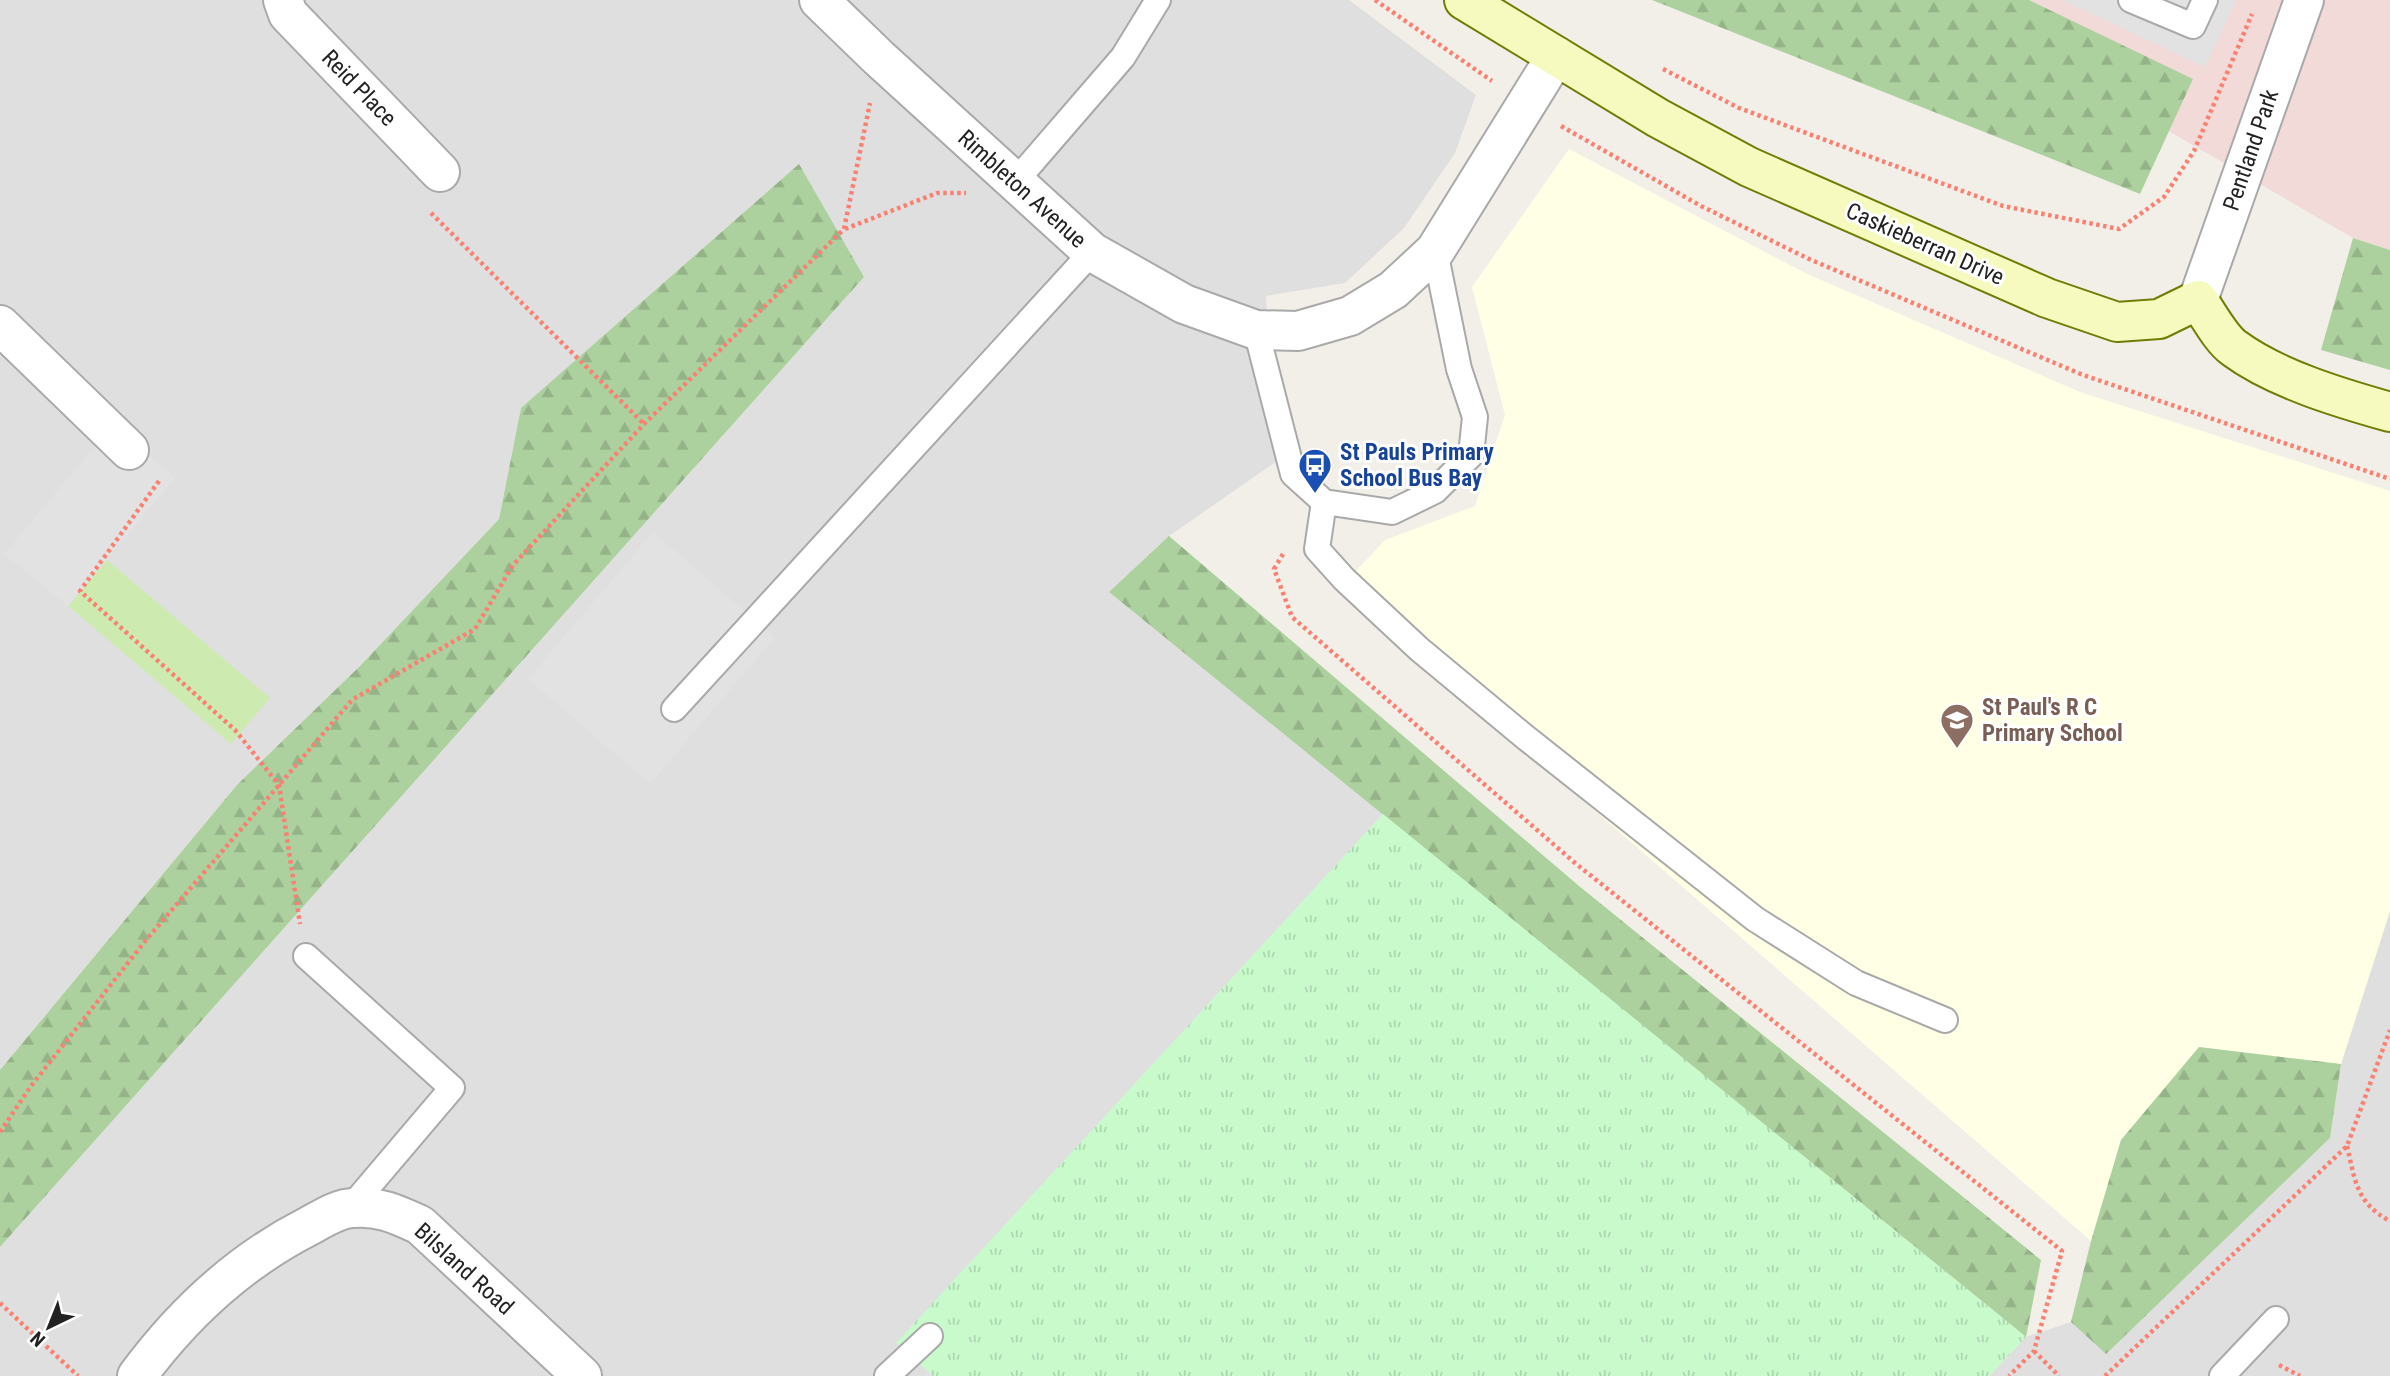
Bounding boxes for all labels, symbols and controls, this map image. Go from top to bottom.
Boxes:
street label: Reid Place [316,44,402,132]
street label: Pentland Park [2218,85,2285,214]
street label: Rimbleton Avenue [952,124,1092,254]
street label: Caskieberran Drive [1842,197,2008,291]
place label: St Pauls Primary School Bus Bay [1340,439,1495,492]
bus stop icon: St Pauls Primary School Bus Bay [1296,446,1334,495]
place label: St Paul's R C Primary School [1982,694,2123,747]
school or university icon: St Paul's R C Primary School [1938,701,1976,750]
street label: Bilsland Road [409,1218,519,1320]
north arrow [14,1292,84,1362]
text: N [26,1327,50,1351]

